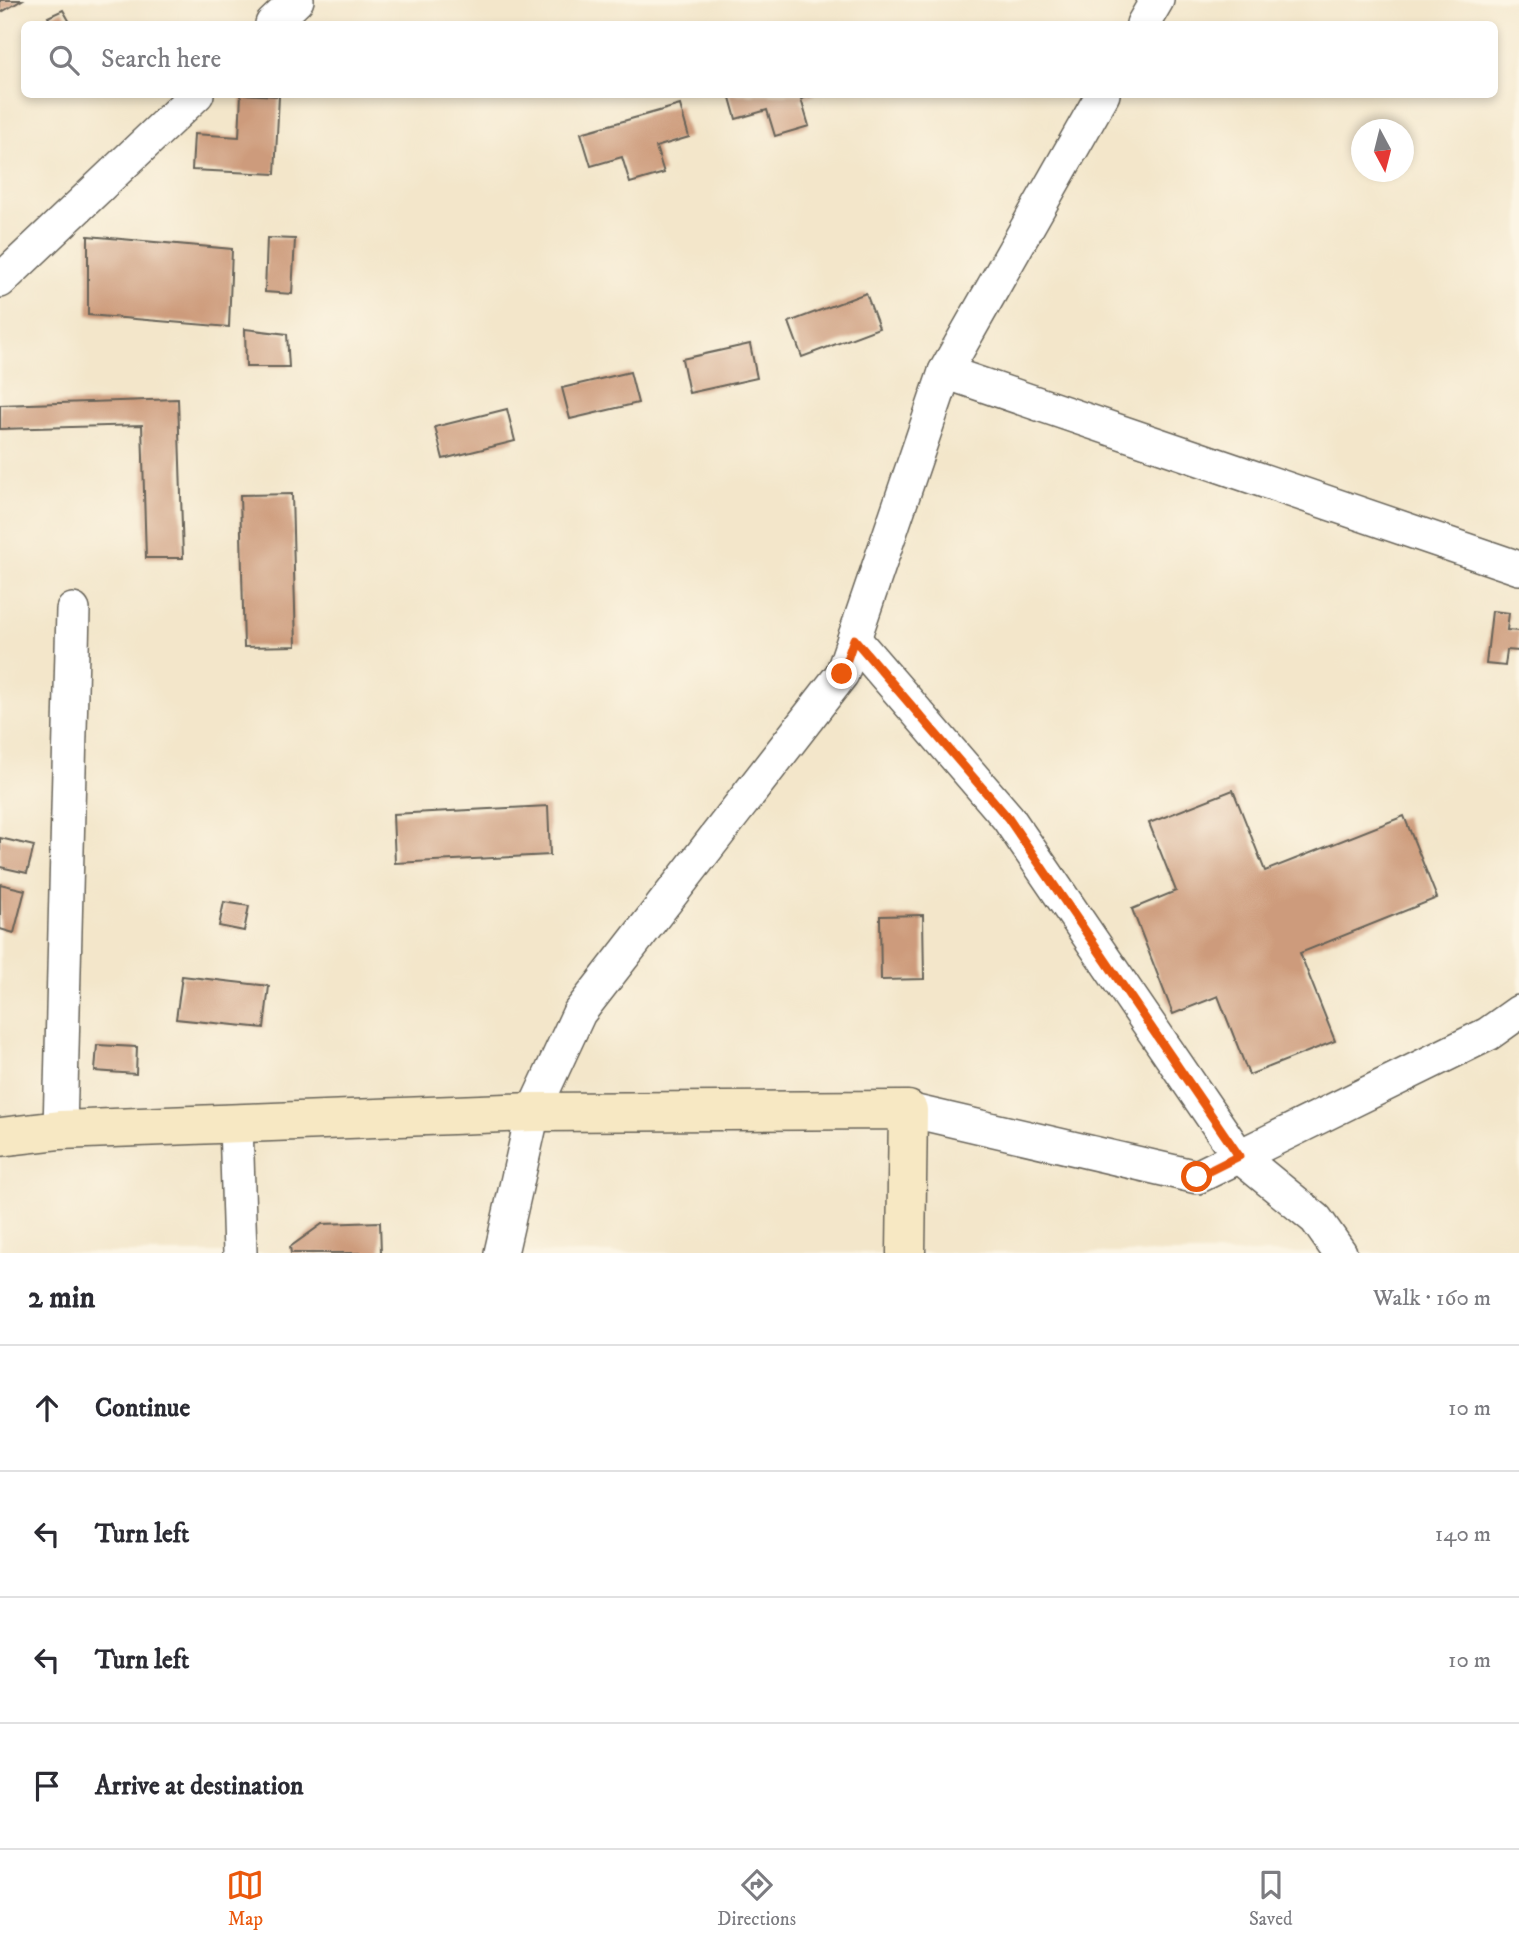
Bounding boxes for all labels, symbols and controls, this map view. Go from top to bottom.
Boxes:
search box [21,21,1498,98]
icon: search [45,41,83,79]
text: Search here [101,43,221,76]
north arrow [1351,119,1414,182]
route end [826,658,857,689]
route start [1181,1161,1212,1192]
text: 2 min [28,1280,95,1317]
text: Walk · 160 m [1373,1284,1491,1313]
icon: ahead [28,1389,66,1427]
text: Continue [95,1392,190,1425]
text: 10 m [1448,1394,1491,1423]
icon: left [28,1515,66,1553]
text: Turn left [95,1518,189,1551]
text: 140 m [1435,1520,1491,1549]
icon: left [28,1641,66,1679]
text: Turn left [95,1644,189,1677]
text: 10 m [1448,1646,1491,1675]
icon: arrive [28,1767,66,1805]
text: Arrive at destination [95,1770,304,1803]
tab: Map [226,1866,264,1931]
tab: Directions [717,1866,796,1931]
tab: Saved [1249,1866,1293,1931]

